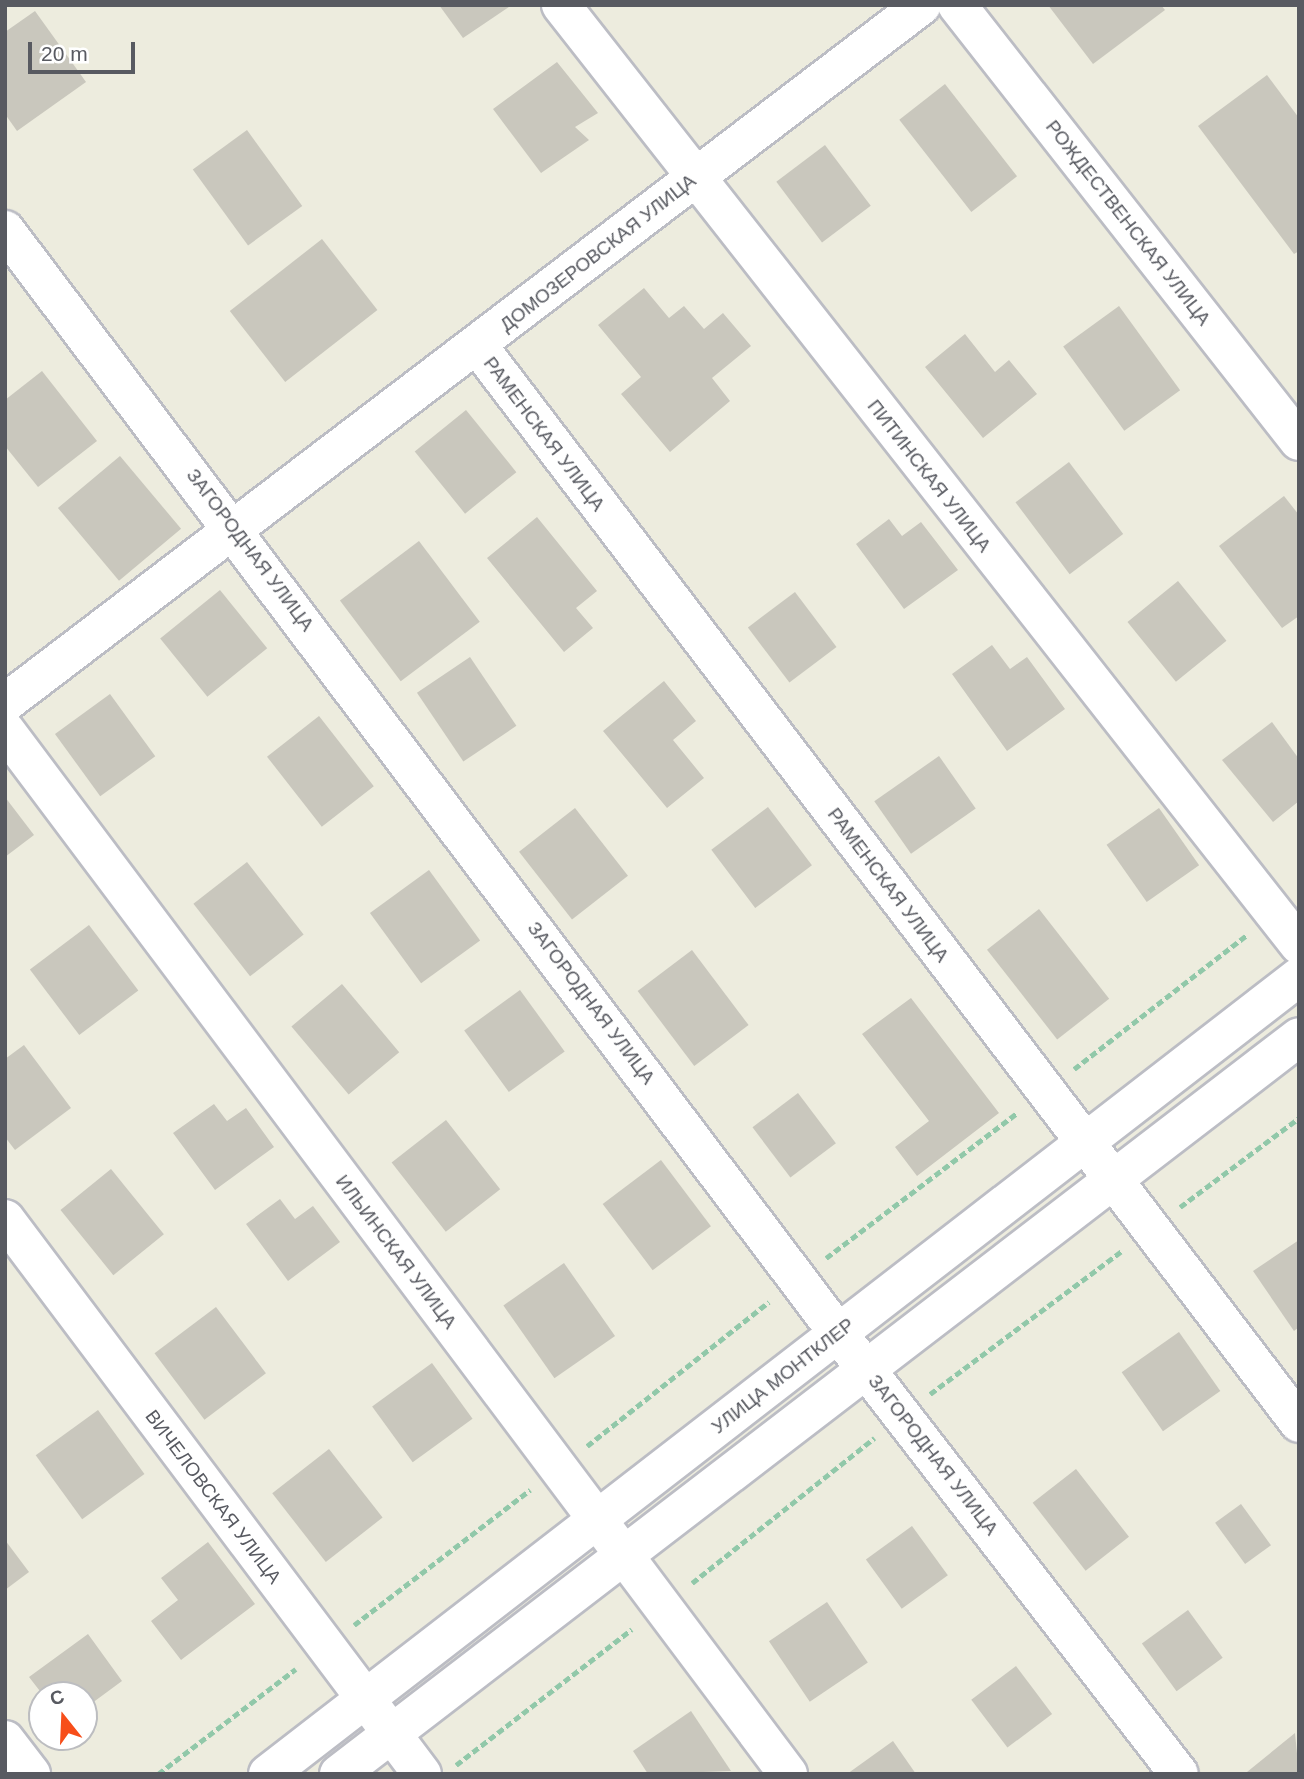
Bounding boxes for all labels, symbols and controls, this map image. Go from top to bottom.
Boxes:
scale bar [32,28,138,72]
text: 20 m [41,42,88,65]
street label: РОЖДЕСТВЕНСКАЯ УЛИЦА [1041,116,1215,330]
street label: ДОМОЗЕРОВСКАЯ УЛИЦА [496,169,700,337]
street label: РАМЕНСКАЯ УЛИЦА [479,352,609,516]
street label: ПИТИНСКАЯ УЛИЦА [862,395,996,557]
street label: ЗАГОРОДНАЯ УЛИЦА [182,464,318,636]
street label: РАМЕНСКАЯ УЛИЦА [823,803,953,967]
street label: ЗАГОРОДНАЯ УЛИЦА [523,917,659,1089]
street label: ИЛЬИНСКАЯ УЛИЦА [331,1171,461,1333]
street label: УЛИЦА МОНТКЛЕР [707,1313,859,1439]
street label: ЗАГОРОДНАЯ УЛИЦА [863,1370,1003,1540]
street label: ВИЧЕЛОВСКАЯ УЛИЦА [140,1406,286,1588]
north arrow [28,1681,98,1751]
text: С [47,1685,67,1710]

